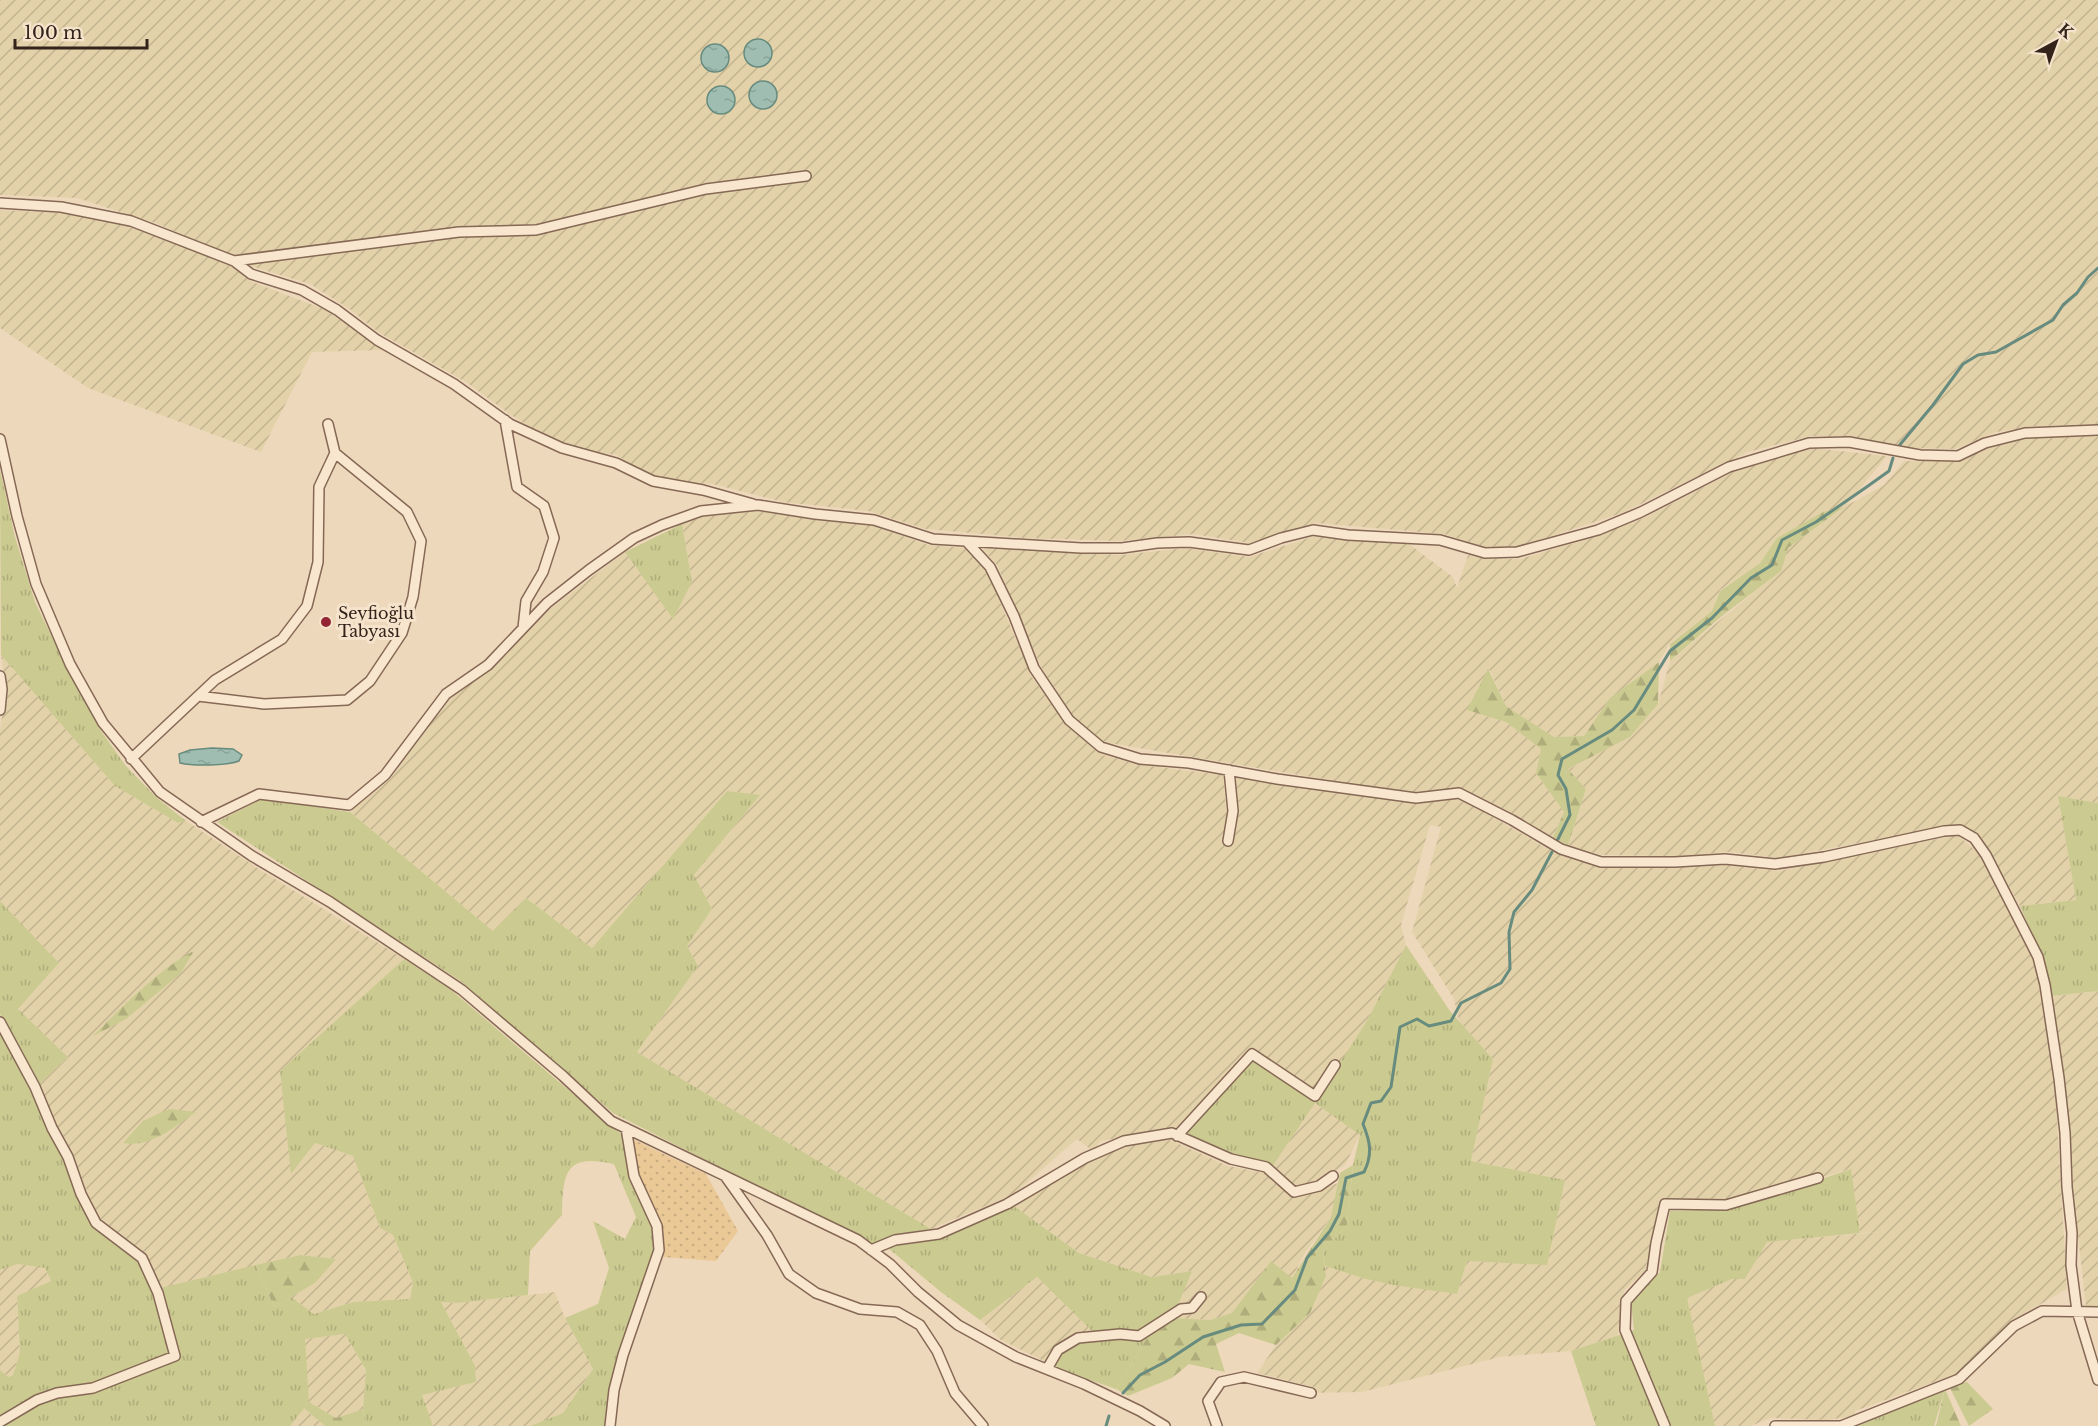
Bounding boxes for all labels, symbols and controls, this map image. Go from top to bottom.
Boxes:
scale bar [15,12,147,50]
north arrow [2026,12,2086,72]
text: K [2054,19,2078,43]
text: 100 m [24,22,82,44]
place label: Seyfioğlu Tabyası [338,603,414,641]
marker: Seyfioğlu Tabyası [319,615,333,629]

